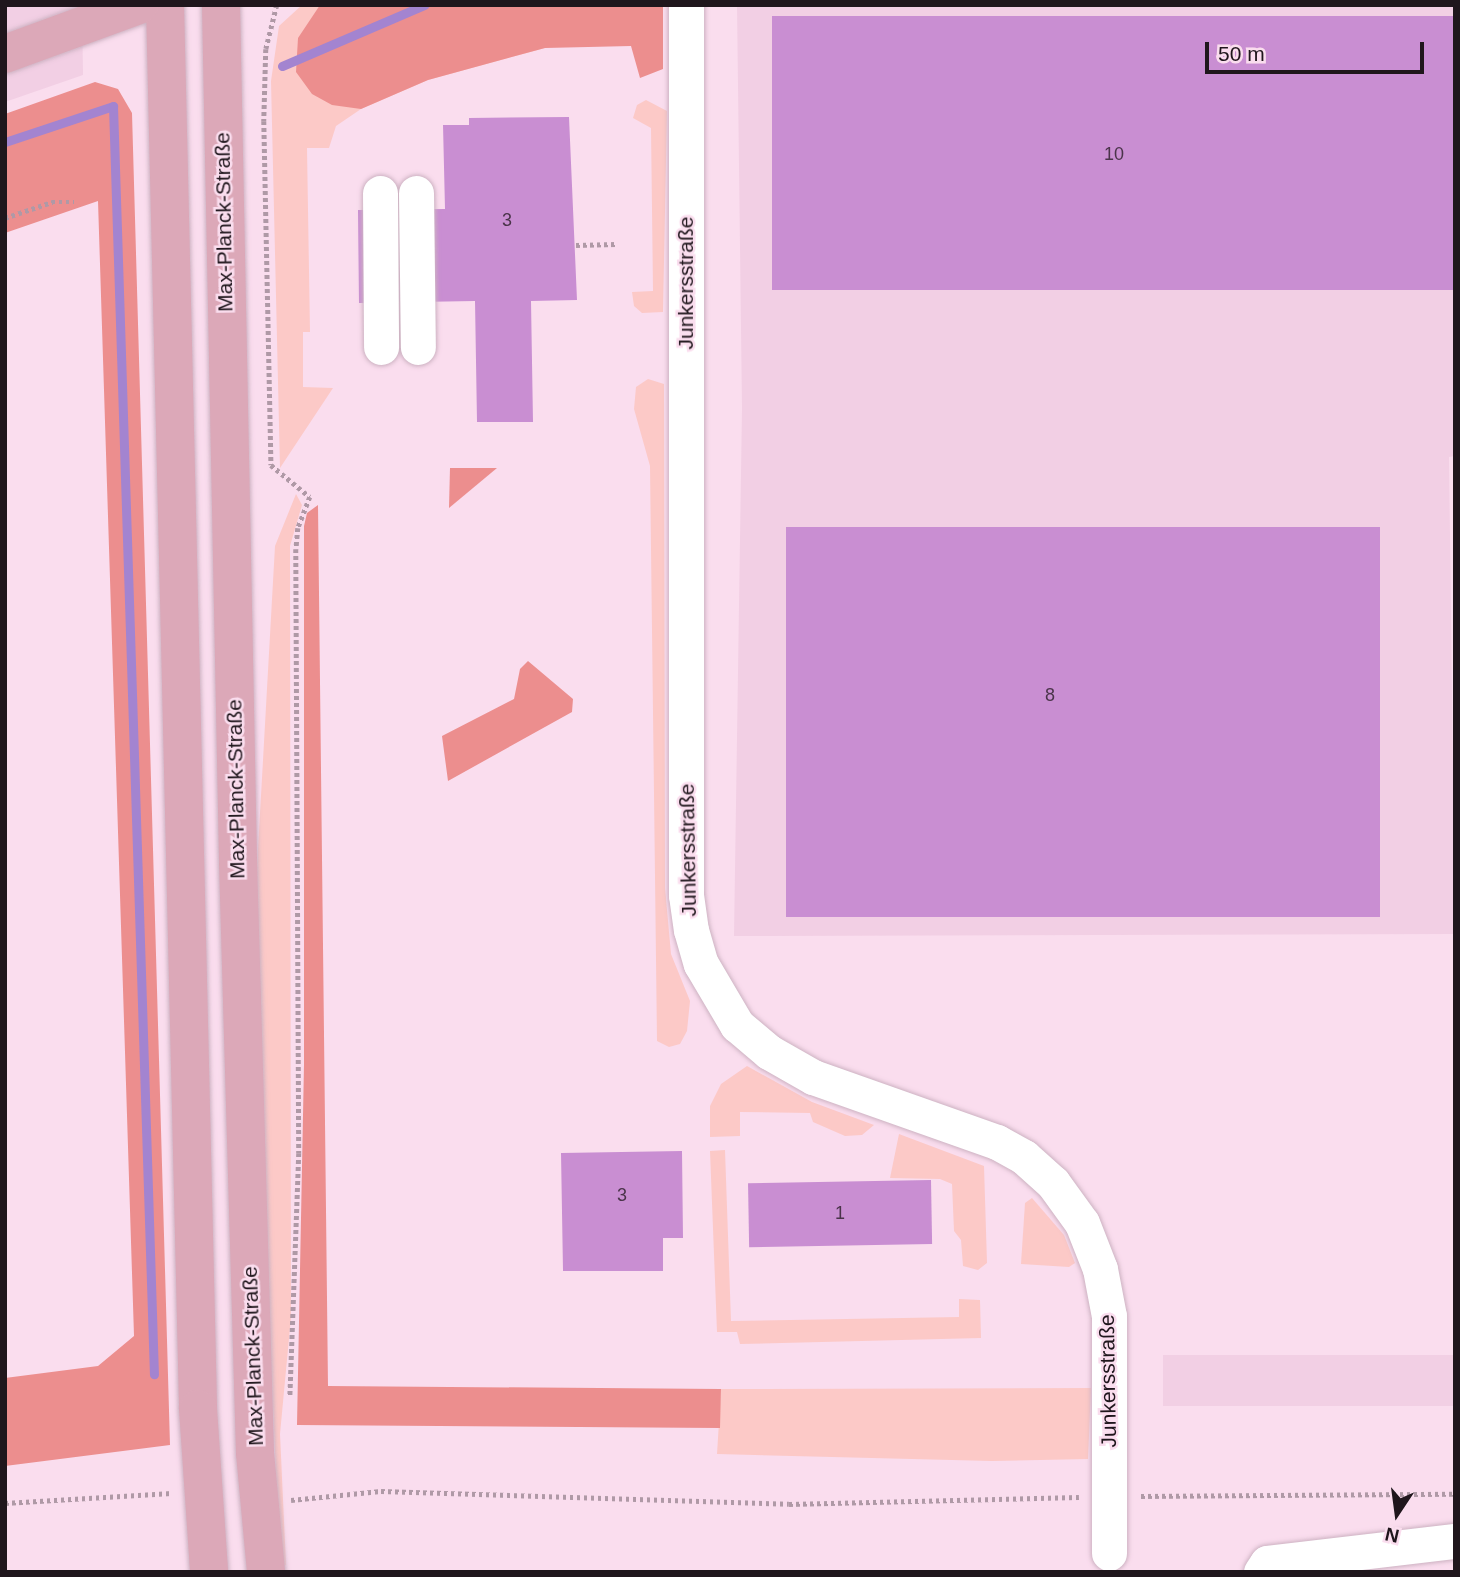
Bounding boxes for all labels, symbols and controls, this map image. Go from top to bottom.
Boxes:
scale bar [1208,28,1427,72]
text: 50 m [1218,42,1265,65]
street label: Max-Planck-Straße [210,132,238,312]
house number: 10 [1104,143,1124,165]
house number: 3 [502,209,512,231]
street label: Junkersstraße [673,216,699,350]
house number: 8 [1045,684,1055,706]
street label: Max-Planck-Straße [222,699,250,879]
street label: Junkersstraße [674,783,702,917]
house number: 3 [617,1184,627,1206]
house number: 1 [835,1202,845,1224]
street label: Max-Planck-Straße [237,1266,269,1446]
street label: Junkersstraße [1094,1314,1122,1448]
north arrow [1362,1479,1432,1549]
text: N [1383,1523,1401,1547]

